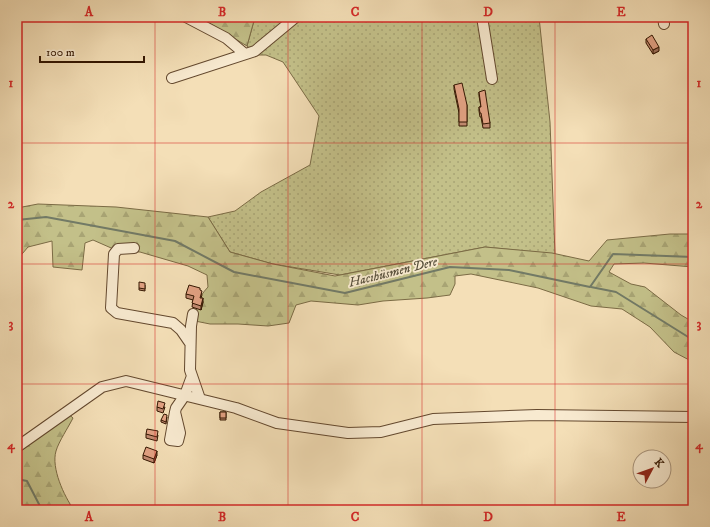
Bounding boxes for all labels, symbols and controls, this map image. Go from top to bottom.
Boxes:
text: A [84,4,94,20]
text: B [218,4,226,20]
text: C [351,4,360,20]
text: D [483,4,493,20]
text: E [616,4,626,20]
scale bar [40,38,144,64]
text: 100 m [46,45,75,60]
text: 1 [9,75,14,91]
text: 1 [697,75,702,91]
text: 2 [8,196,15,212]
text: 2 [696,196,703,212]
water label: Hacıhüsmen Dere [346,253,439,291]
text: 3 [9,316,14,332]
text: 3 [697,316,702,332]
text: 4 [6,437,15,454]
text: 4 [694,437,703,454]
north arrow [632,449,672,489]
text: K [651,456,667,471]
text: A [84,509,94,525]
text: B [218,509,226,525]
text: C [351,509,360,525]
text: D [483,509,493,525]
text: E [616,509,626,525]

